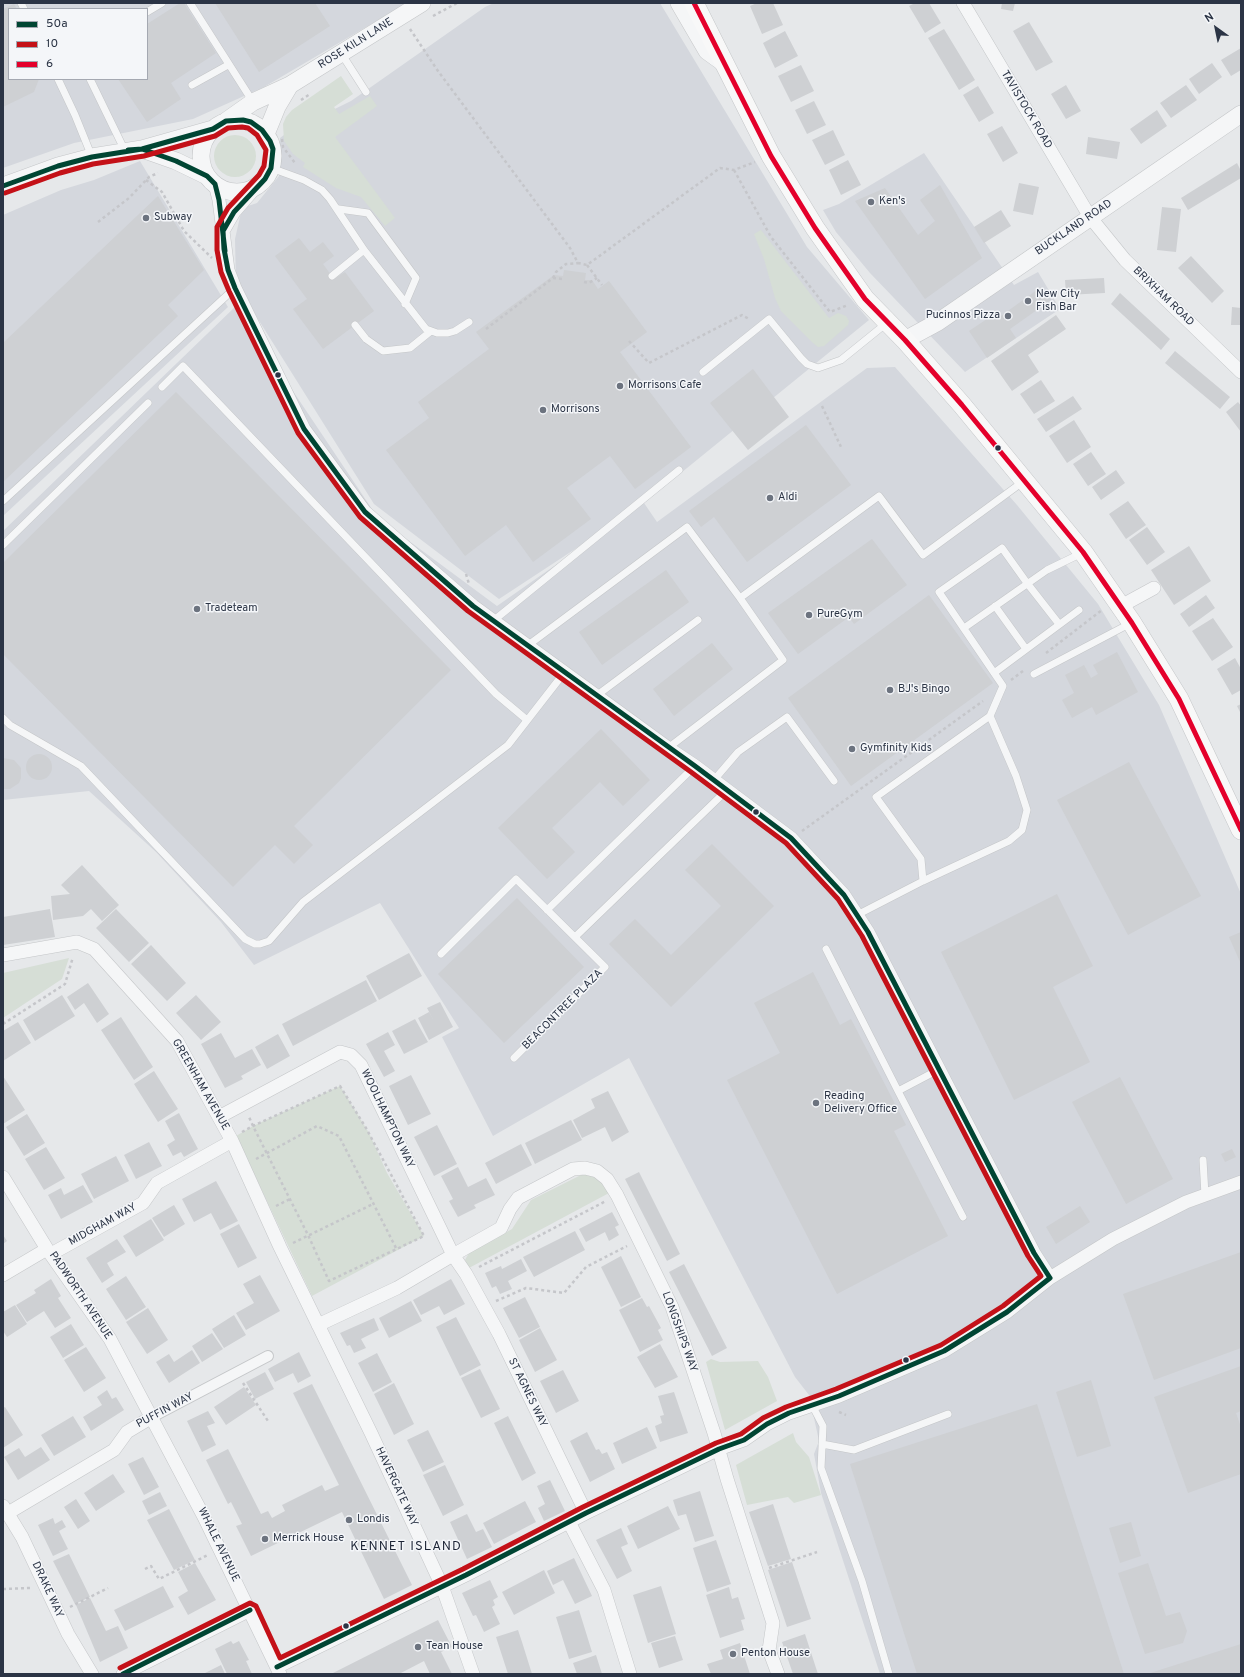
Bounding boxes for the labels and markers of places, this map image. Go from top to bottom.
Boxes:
place label: Ken's [879,195,906,209]
marker: Ken's [866,197,876,207]
place label: Subway [154,211,192,225]
marker: Subway [141,213,151,223]
place label: New City Fish Bar [1036,288,1080,314]
marker: New City Fish Bar [1023,296,1033,306]
place label: Pucinnos Pizza [926,309,1000,323]
marker: Pucinnos Pizza [1003,311,1013,321]
unlabelled marker [273,370,283,380]
place label: Morrisons Cafe [628,379,701,393]
marker: Morrisons Cafe [615,381,625,391]
place label: Morrisons [551,403,600,417]
marker: Morrisons [538,405,548,415]
unlabelled marker [993,443,1003,453]
place label: Aldi [778,491,797,505]
marker: Aldi [765,493,775,503]
place label: Tradeteam [205,602,258,616]
marker: Tradeteam [192,604,202,614]
place label: PureGym [817,608,862,622]
marker: PureGym [804,610,814,620]
place label: BJ's Bingo [898,683,950,697]
marker: BJ's Bingo [885,685,895,695]
place label: Gymfinity Kids [860,742,932,756]
marker: Gymfinity Kids [847,744,857,754]
unlabelled marker [751,807,761,817]
place label: Reading Delivery Office [824,1090,897,1116]
marker: Reading Delivery Office [811,1098,821,1108]
unlabelled marker [901,1355,911,1365]
place label: Londis [357,1513,390,1527]
marker: Londis [344,1515,354,1525]
place label: Merrick House [273,1532,344,1546]
marker: Merrick House [260,1534,270,1544]
unlabelled marker [341,1621,351,1631]
place label: Tean House [426,1640,483,1654]
marker: Tean House [413,1642,423,1652]
place label: Penton House [741,1647,810,1661]
marker: Penton House [728,1649,738,1659]

